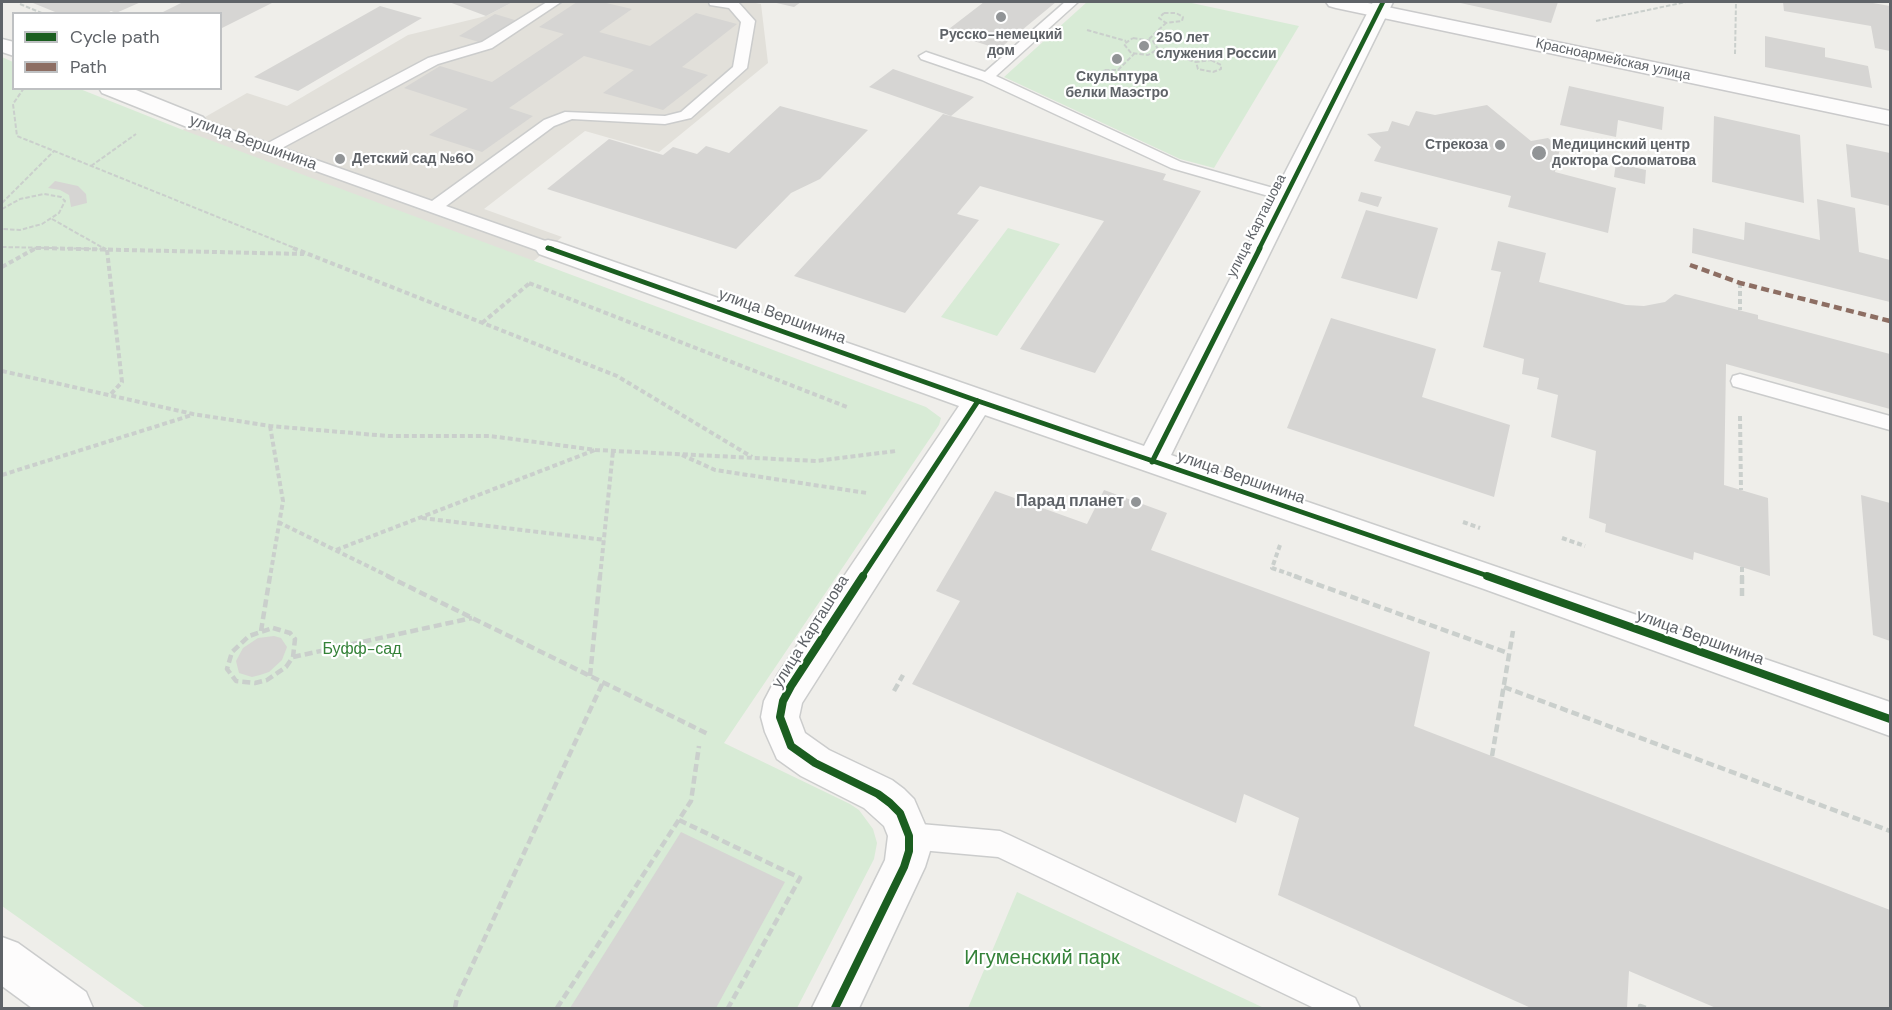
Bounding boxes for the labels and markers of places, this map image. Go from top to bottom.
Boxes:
marker: Русско-немецкий дом [994,10,1008,24]
place label: Русско-немецкий дом [940,27,1062,60]
place label: 250 лет служения России [1156,30,1277,62]
marker: 250 лет служения России [1137,39,1151,53]
marker: Скульптура белки Маэстро [1110,52,1124,66]
place label: Скульптура белки Маэстро [1065,69,1169,102]
place label: Стрекоза [1425,137,1488,153]
place label: Медицинский центр доктора Соломатова [1552,137,1696,170]
marker: Стрекоза [1493,138,1507,152]
marker: Медицинский центр доктора Соломатова [1530,144,1548,162]
place label: Детский сад №60 [352,151,474,167]
marker: Детский сад №60 [333,152,347,166]
place label: Парад планет [1016,492,1124,512]
marker: Парад планет [1129,495,1143,509]

